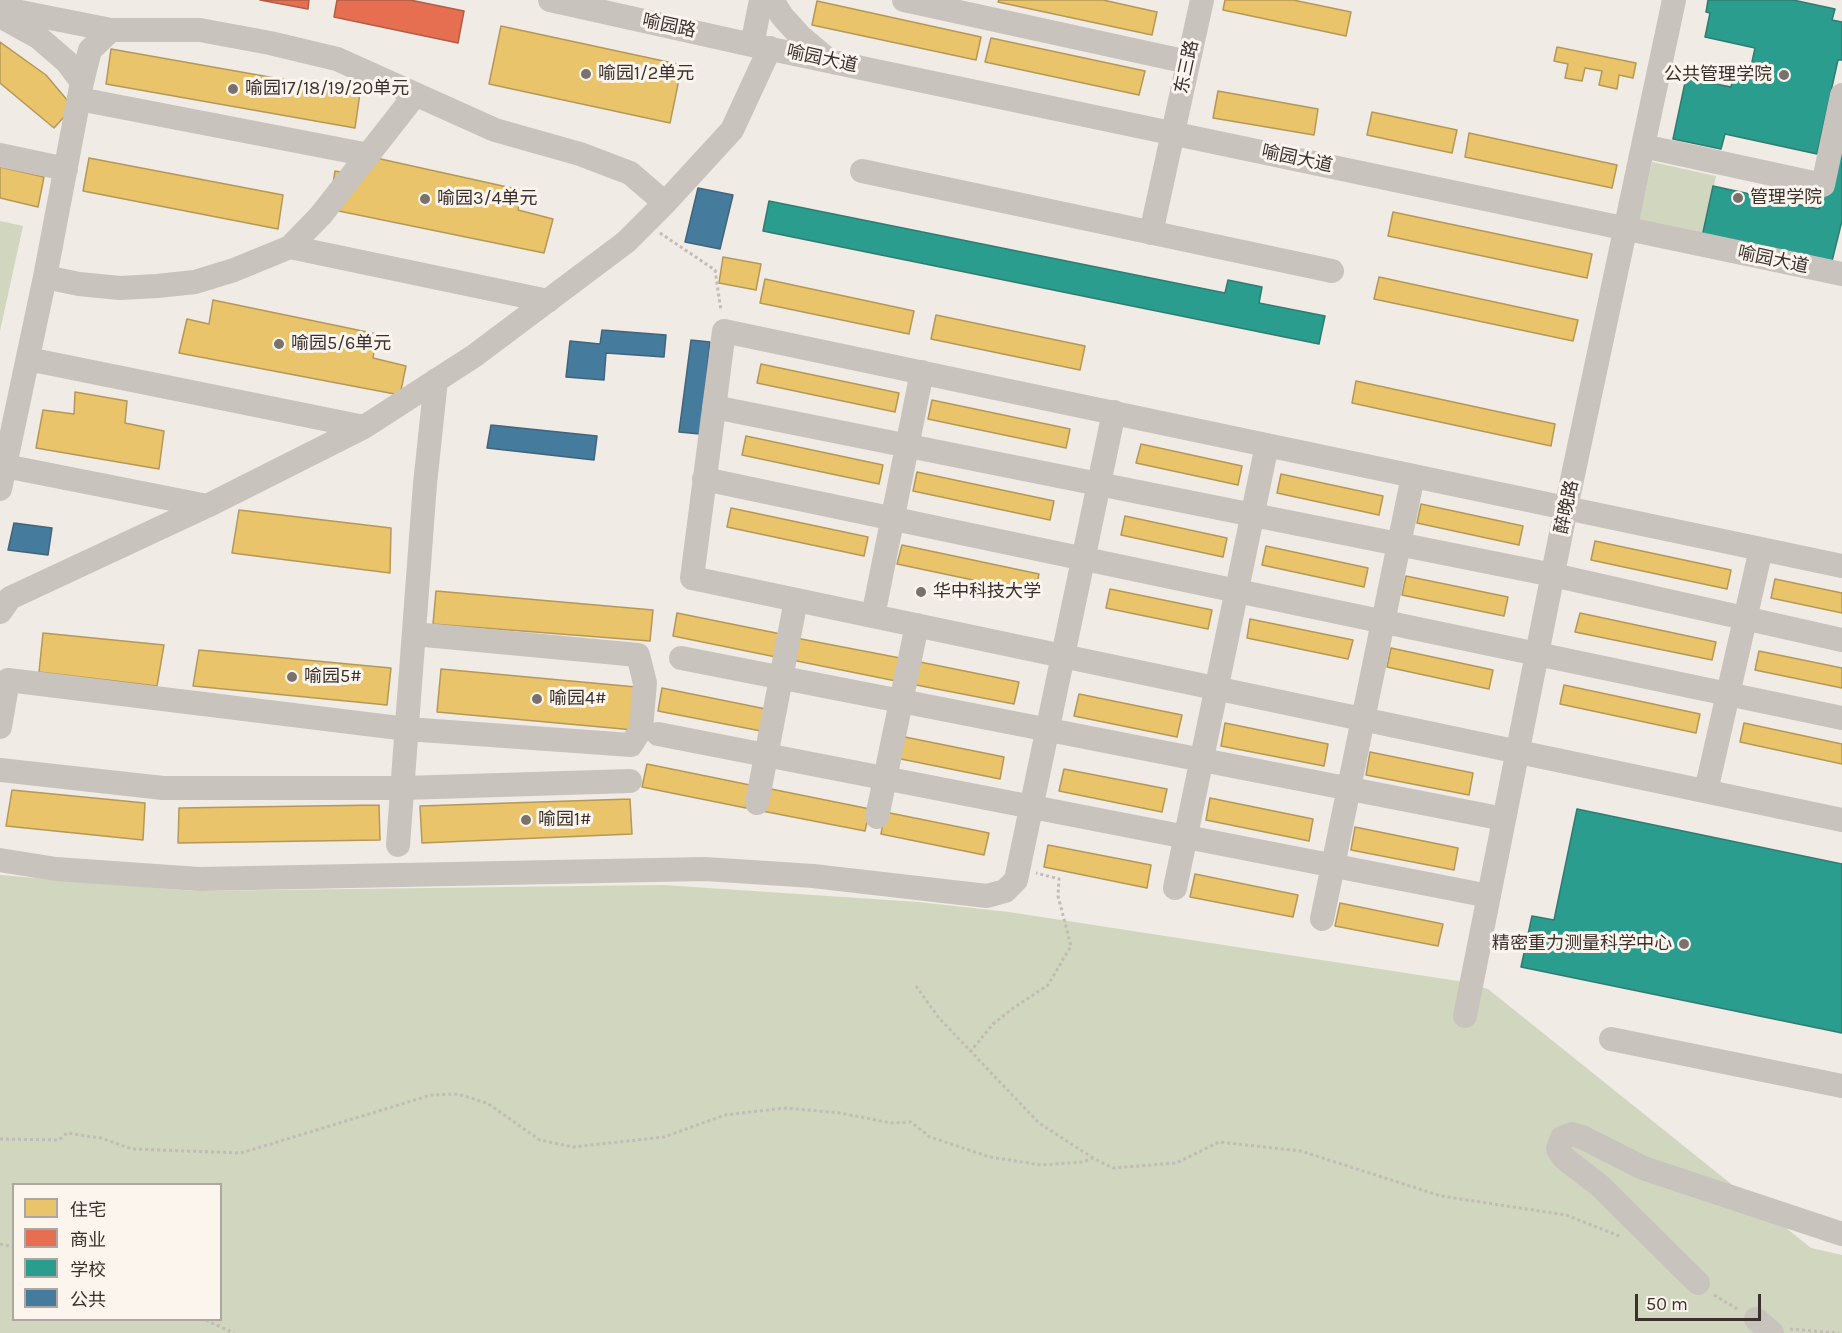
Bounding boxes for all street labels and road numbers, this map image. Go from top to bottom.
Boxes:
street label: 喻园路 [640,10,698,42]
street label: 东三路 [1171,38,1203,96]
street label: 喻园大道 [785,41,859,77]
street label: 喻园大道 [1260,141,1334,177]
street label: 喻园大道 [1736,242,1810,278]
street label: 醉晚路 [1551,478,1583,536]

